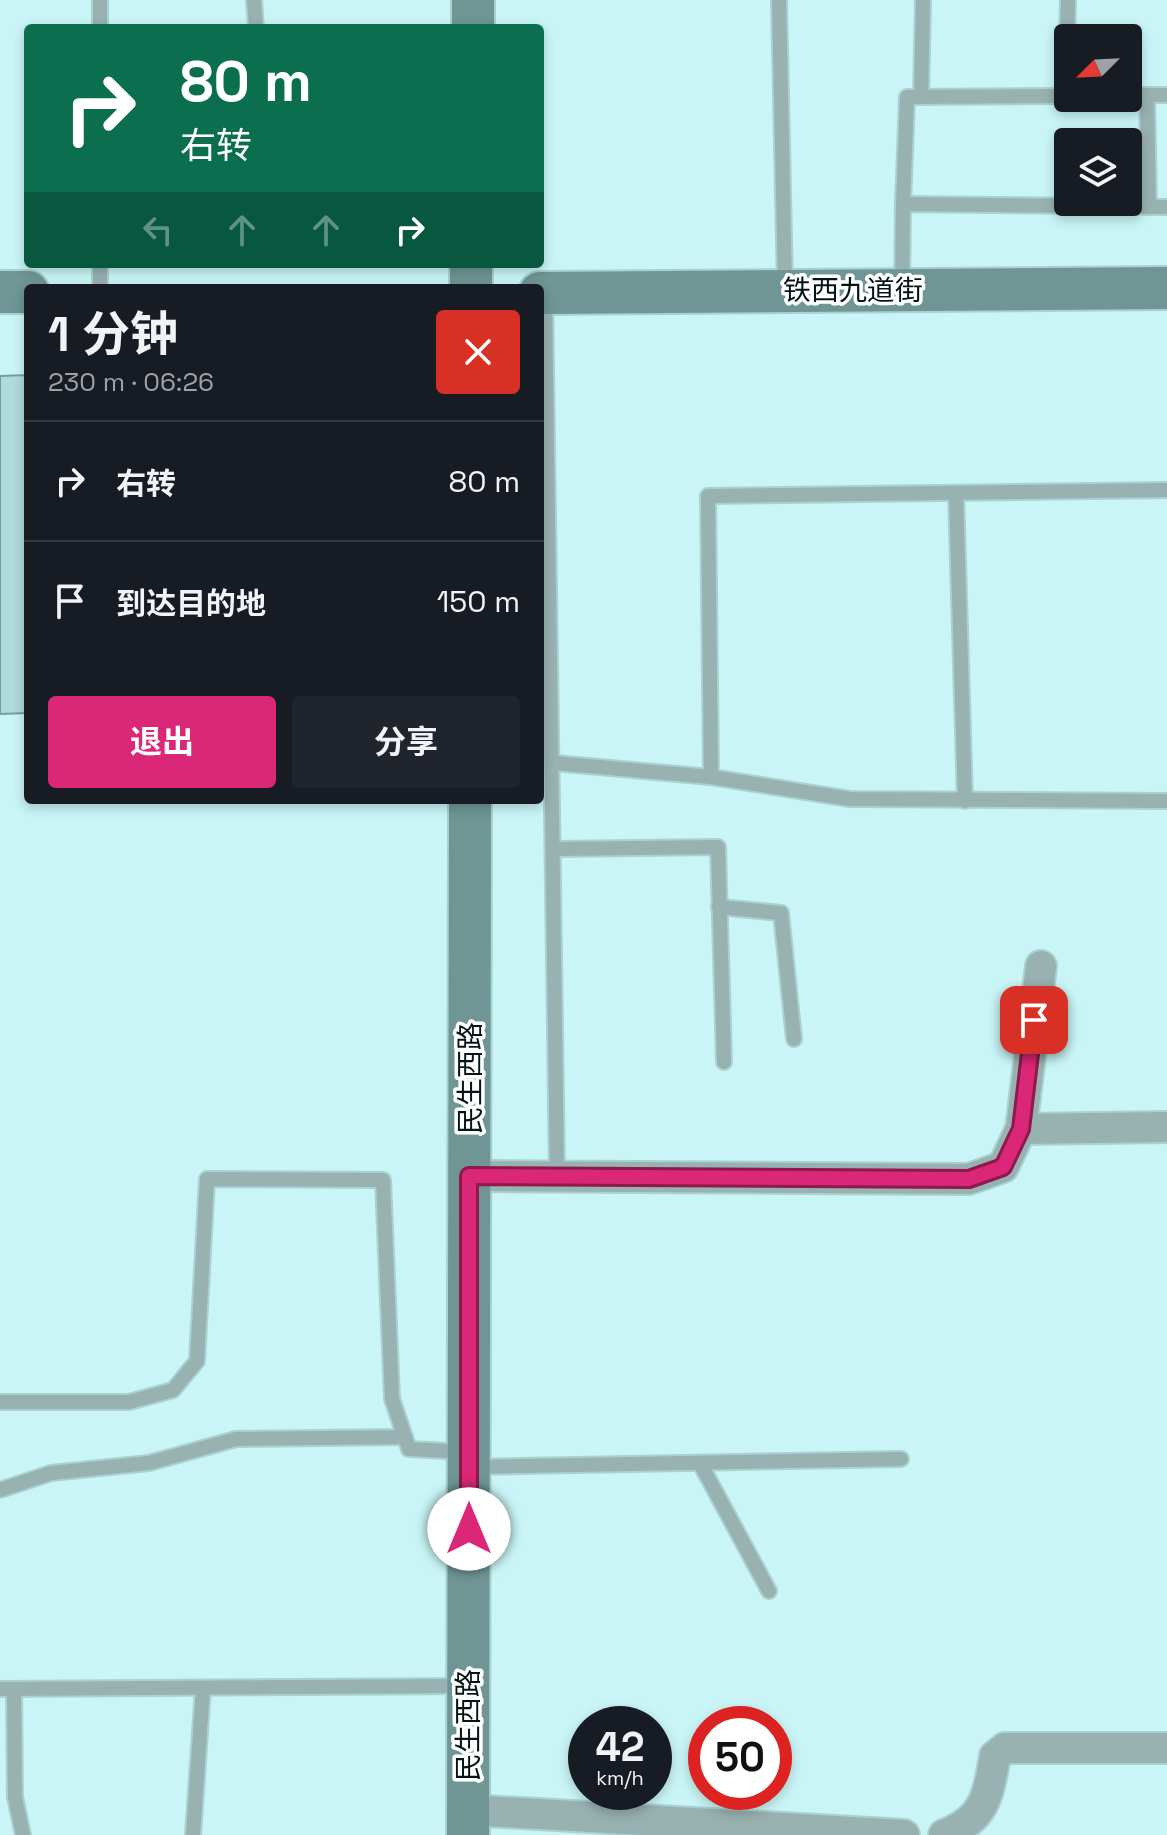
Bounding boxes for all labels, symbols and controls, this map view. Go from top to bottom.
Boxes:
north arrow [1054,24,1142,112]
map controls [1054,24,1142,216]
text: 80 m [180,46,312,117]
icon: right [48,56,152,160]
text: 右转 [180,123,252,169]
button: layers [1054,128,1142,216]
icon: left [136,208,180,252]
icon: ahead [220,208,264,252]
icon: ahead [304,208,348,252]
icon: right [388,208,432,252]
street label: 铁西九道街 [783,272,923,308]
text: 1 分钟 [48,304,178,365]
button: close [436,310,520,394]
text: 230 m · 06:26 [48,365,214,399]
icon: right [48,459,92,503]
text: 80 m [449,462,520,501]
text: 右转 [116,464,176,503]
icon: arrive [48,579,92,623]
text: 150 m [437,582,520,621]
text: 到达目的地 [116,584,266,623]
button: 退出 [48,696,276,788]
button: 分享 [292,696,520,788]
pin [1000,986,1068,1054]
icon: arrive [1012,998,1056,1042]
street label: 民生西路 [452,1022,488,1134]
position arrow [427,1487,511,1571]
street label: 民生西路 [450,1669,486,1781]
speed limit sign: 50 [688,1706,792,1810]
text: 42 [595,1722,645,1773]
text: km/h [596,1765,644,1791]

